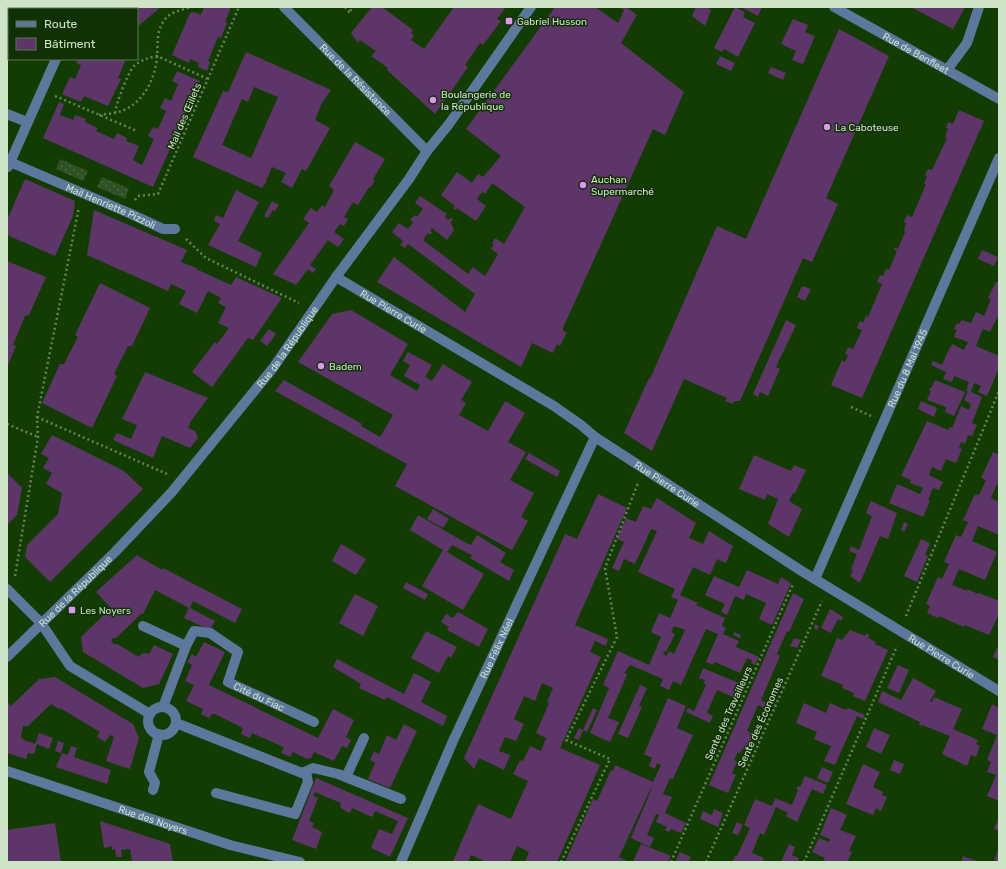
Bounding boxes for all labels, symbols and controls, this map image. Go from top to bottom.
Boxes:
legend [8,8,138,60]
marker: Gabriel Husson [504,16,514,26]
place label: Gabriel Husson [517,16,587,28]
text: Route [44,17,78,31]
street label: Rue de Benfleet [880,30,951,77]
text: Bâtiment [44,37,96,51]
street label: Rue de la Résistance [317,42,394,119]
street label: Mail des Œillets [166,81,204,151]
place label: Boulangerie de la République [441,89,511,113]
marker: Boulangerie de la République [428,95,438,105]
marker: La Caboteuse [822,122,832,132]
place label: La Caboteuse [835,122,899,134]
place label: Auchan Supermarché [591,174,654,198]
marker: Auchan Supermarché [578,180,588,190]
street label: Mail Henriette Pizzoli [64,182,157,232]
street label: Rue Pierre Curie [358,288,429,337]
street label: Rue de la République [255,304,321,390]
street label: Rue du 8 Mai 1945 [886,327,930,410]
marker: Badem [316,361,326,371]
place label: Badem [329,361,362,373]
street label: Rue Pierre Curie [632,459,702,510]
street label: Rue de la République [37,553,115,630]
marker: Les Noyers [67,605,77,615]
place label: Les Noyers [80,605,131,617]
street label: Rue Félix Néel [478,617,516,681]
street label: Rue Pierre Curie [906,632,977,682]
street label: Sente des Travailleurs [703,665,755,762]
street label: Sente des Économes [736,675,786,769]
street label: Cité du Fiac [231,680,287,715]
street label: Rue des Noyers [117,803,189,838]

